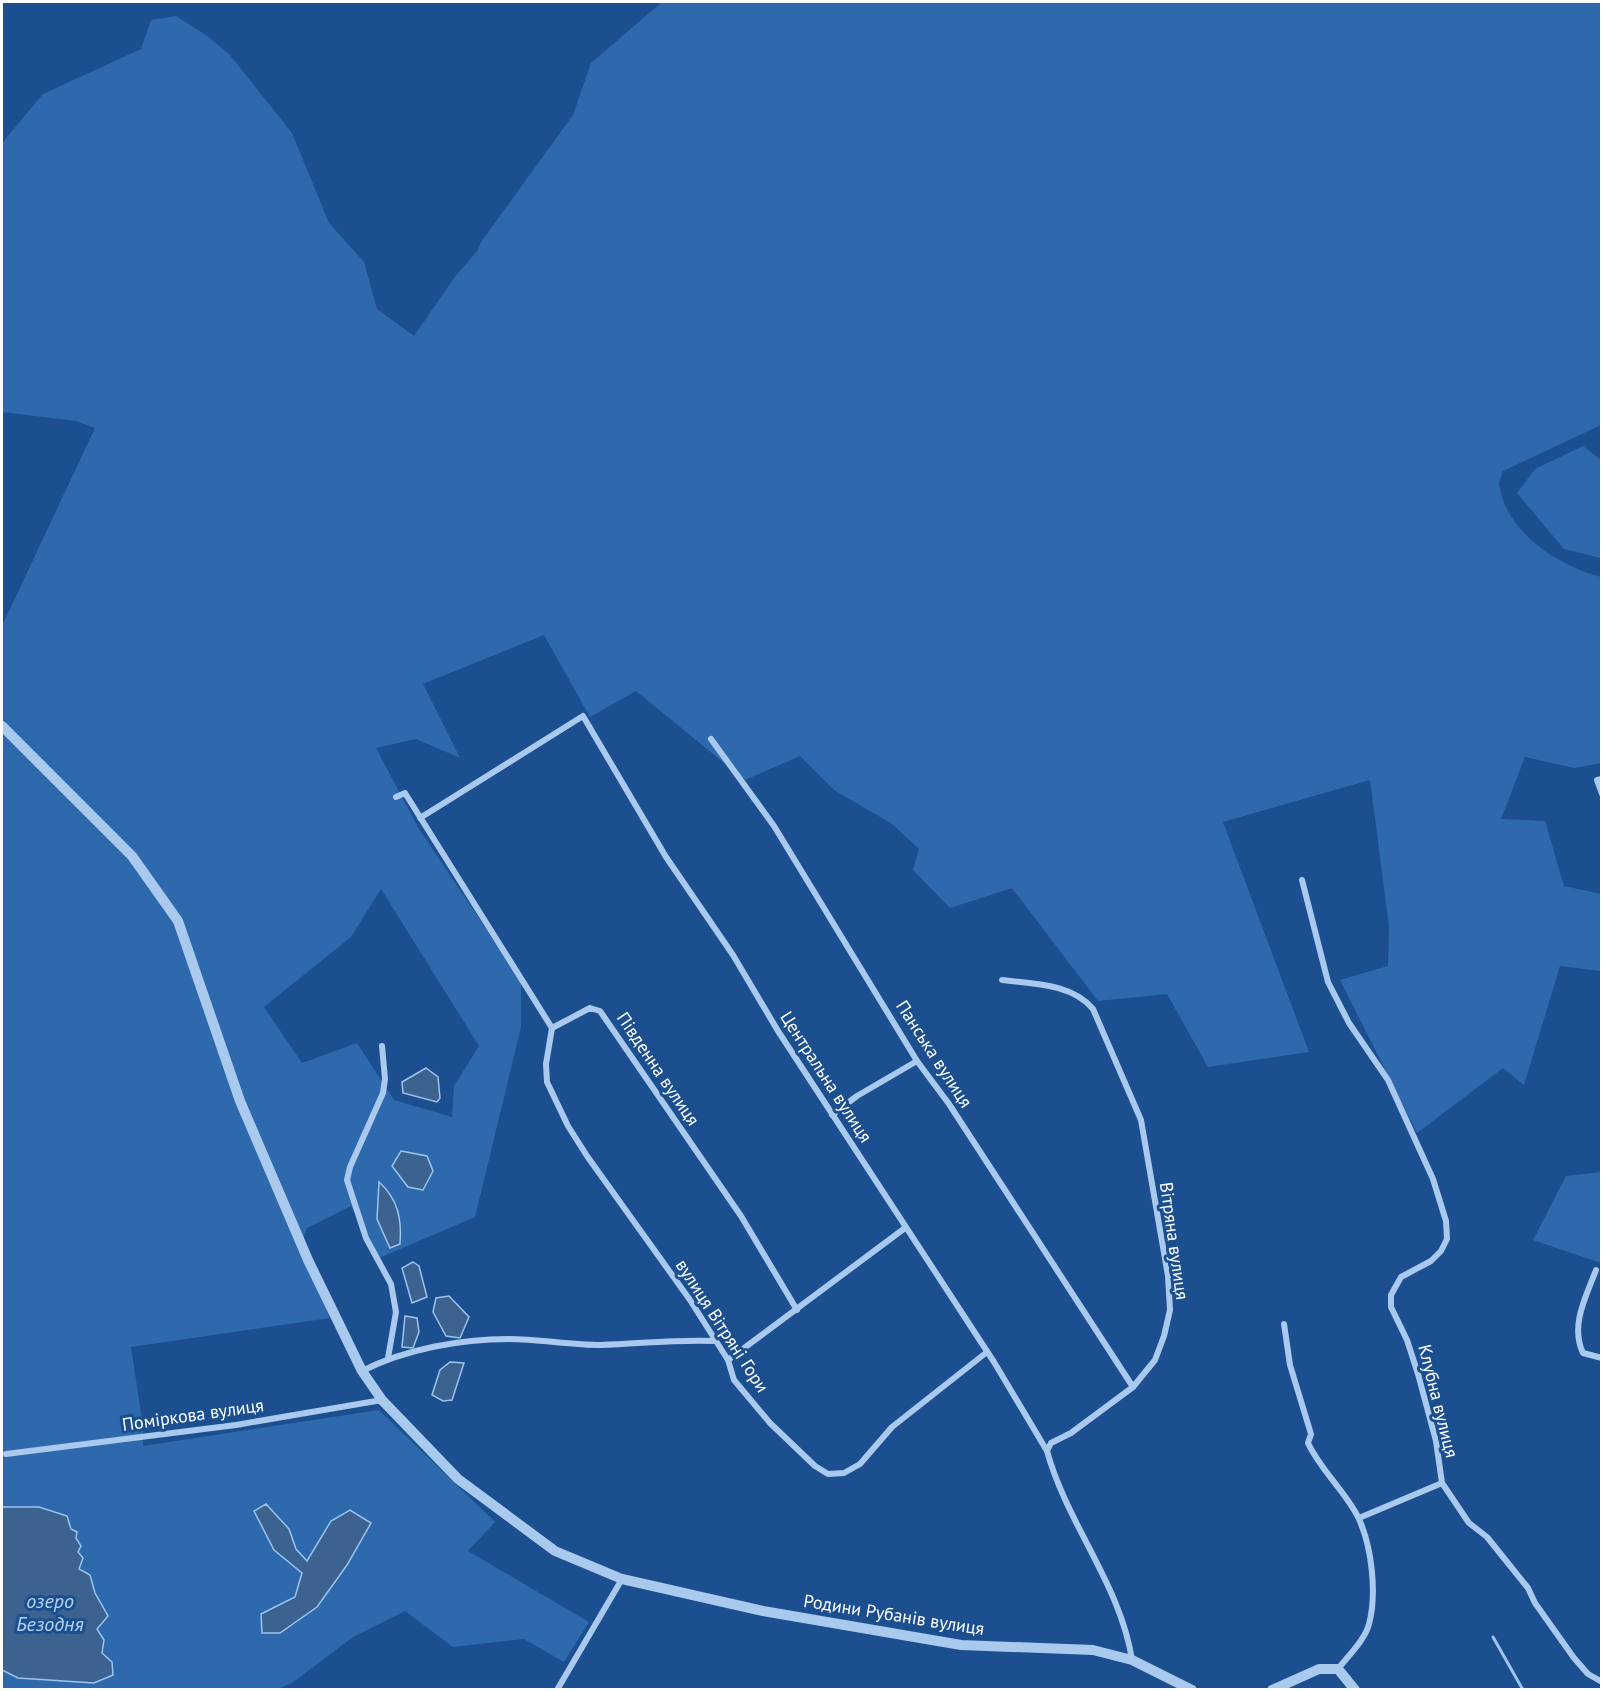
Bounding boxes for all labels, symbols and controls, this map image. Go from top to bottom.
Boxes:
street label: Панська вулиця [891,996,978,1112]
street label: Центральна вулиця [775,1007,877,1147]
street label: Південна вулиця [612,1008,705,1130]
street label: Вітряна вулиця [1155,1181,1194,1301]
street label: вулиця Вітряні Гори [671,1255,774,1397]
street label: Клубна вулиця [1413,1342,1464,1460]
street label: Поміркова вулиця [121,1393,265,1436]
water label: озеро Безодня [16,1588,85,1637]
street label: Родини Рубанів вулиця [802,1589,986,1640]

